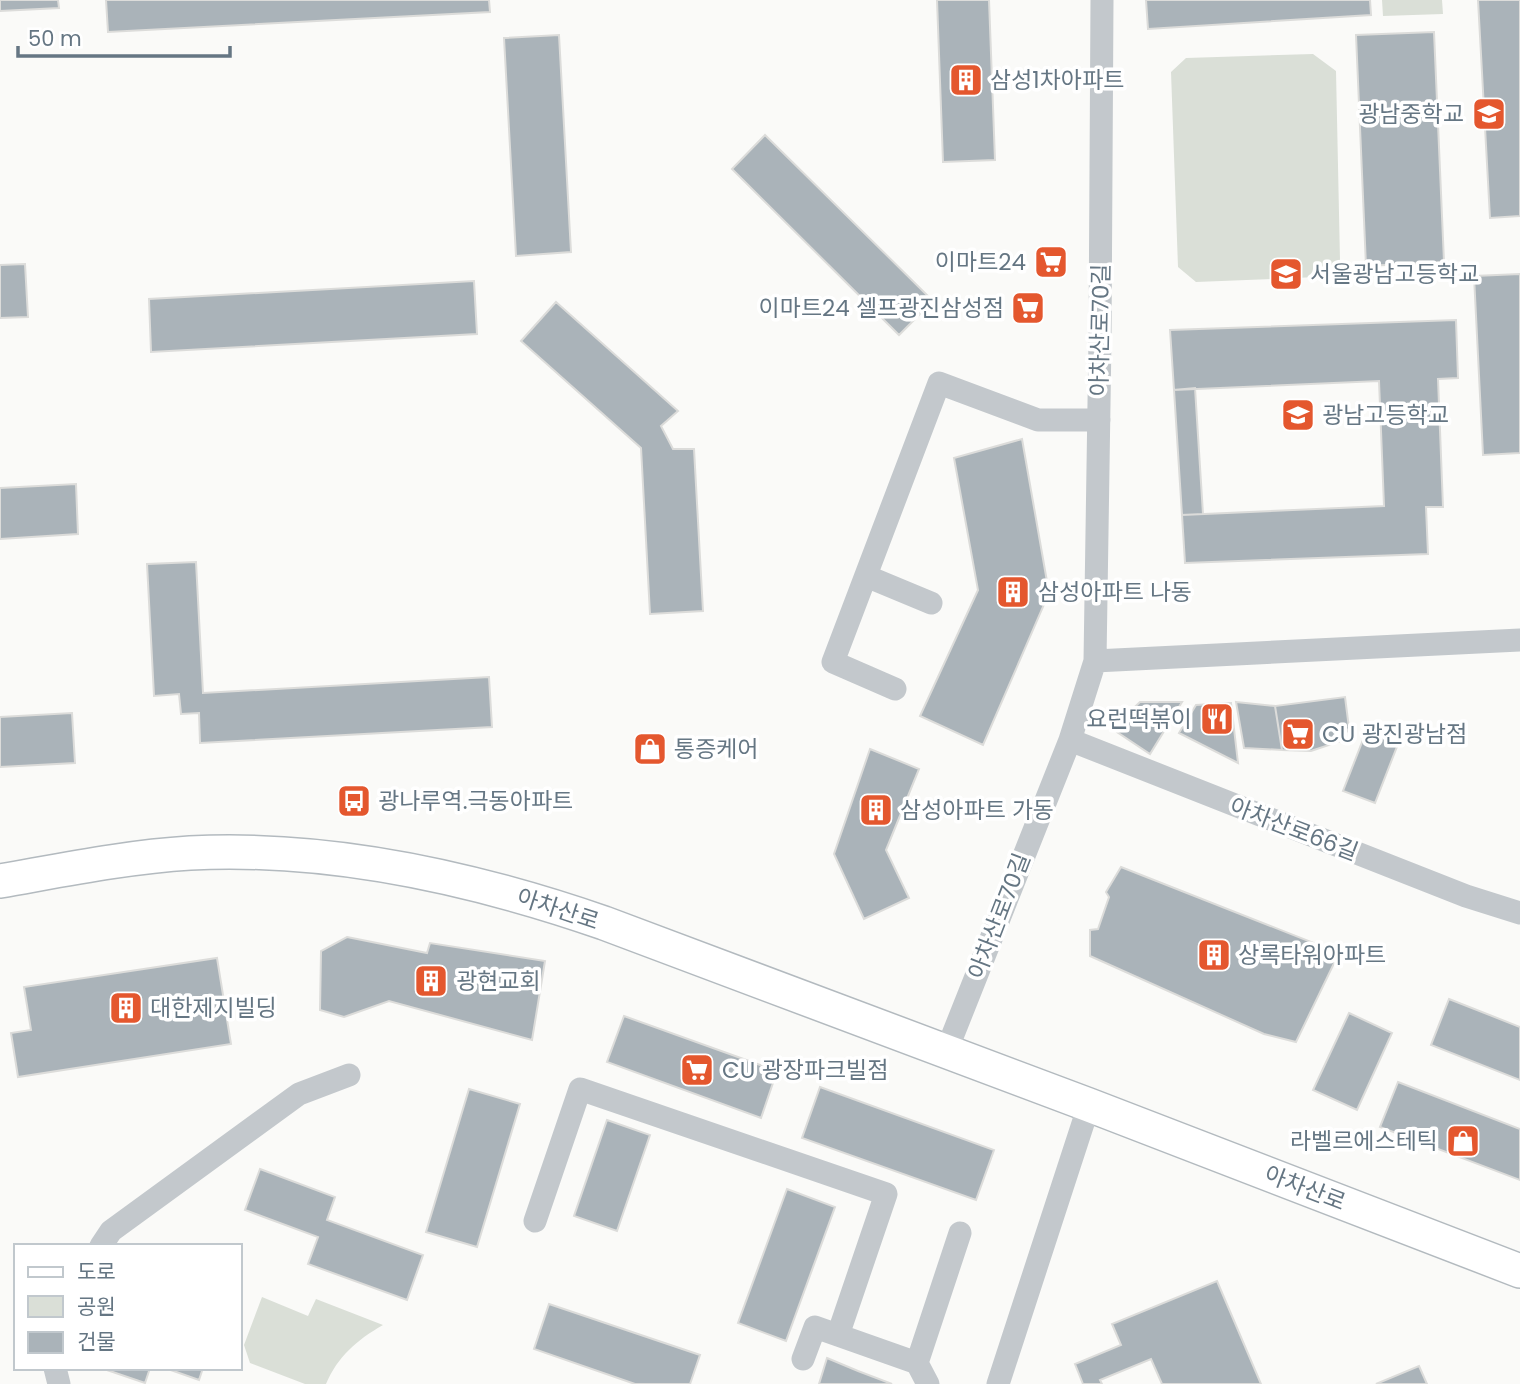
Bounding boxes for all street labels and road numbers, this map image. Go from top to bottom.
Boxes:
street label: 아차산로70길 [1083,263,1117,397]
street label: 아차산로66길 [1225,790,1363,868]
street label: 아차산로70길 [960,848,1038,984]
street label: 아차산로 [513,881,603,937]
street label: 아차산로 [1260,1158,1350,1218]

